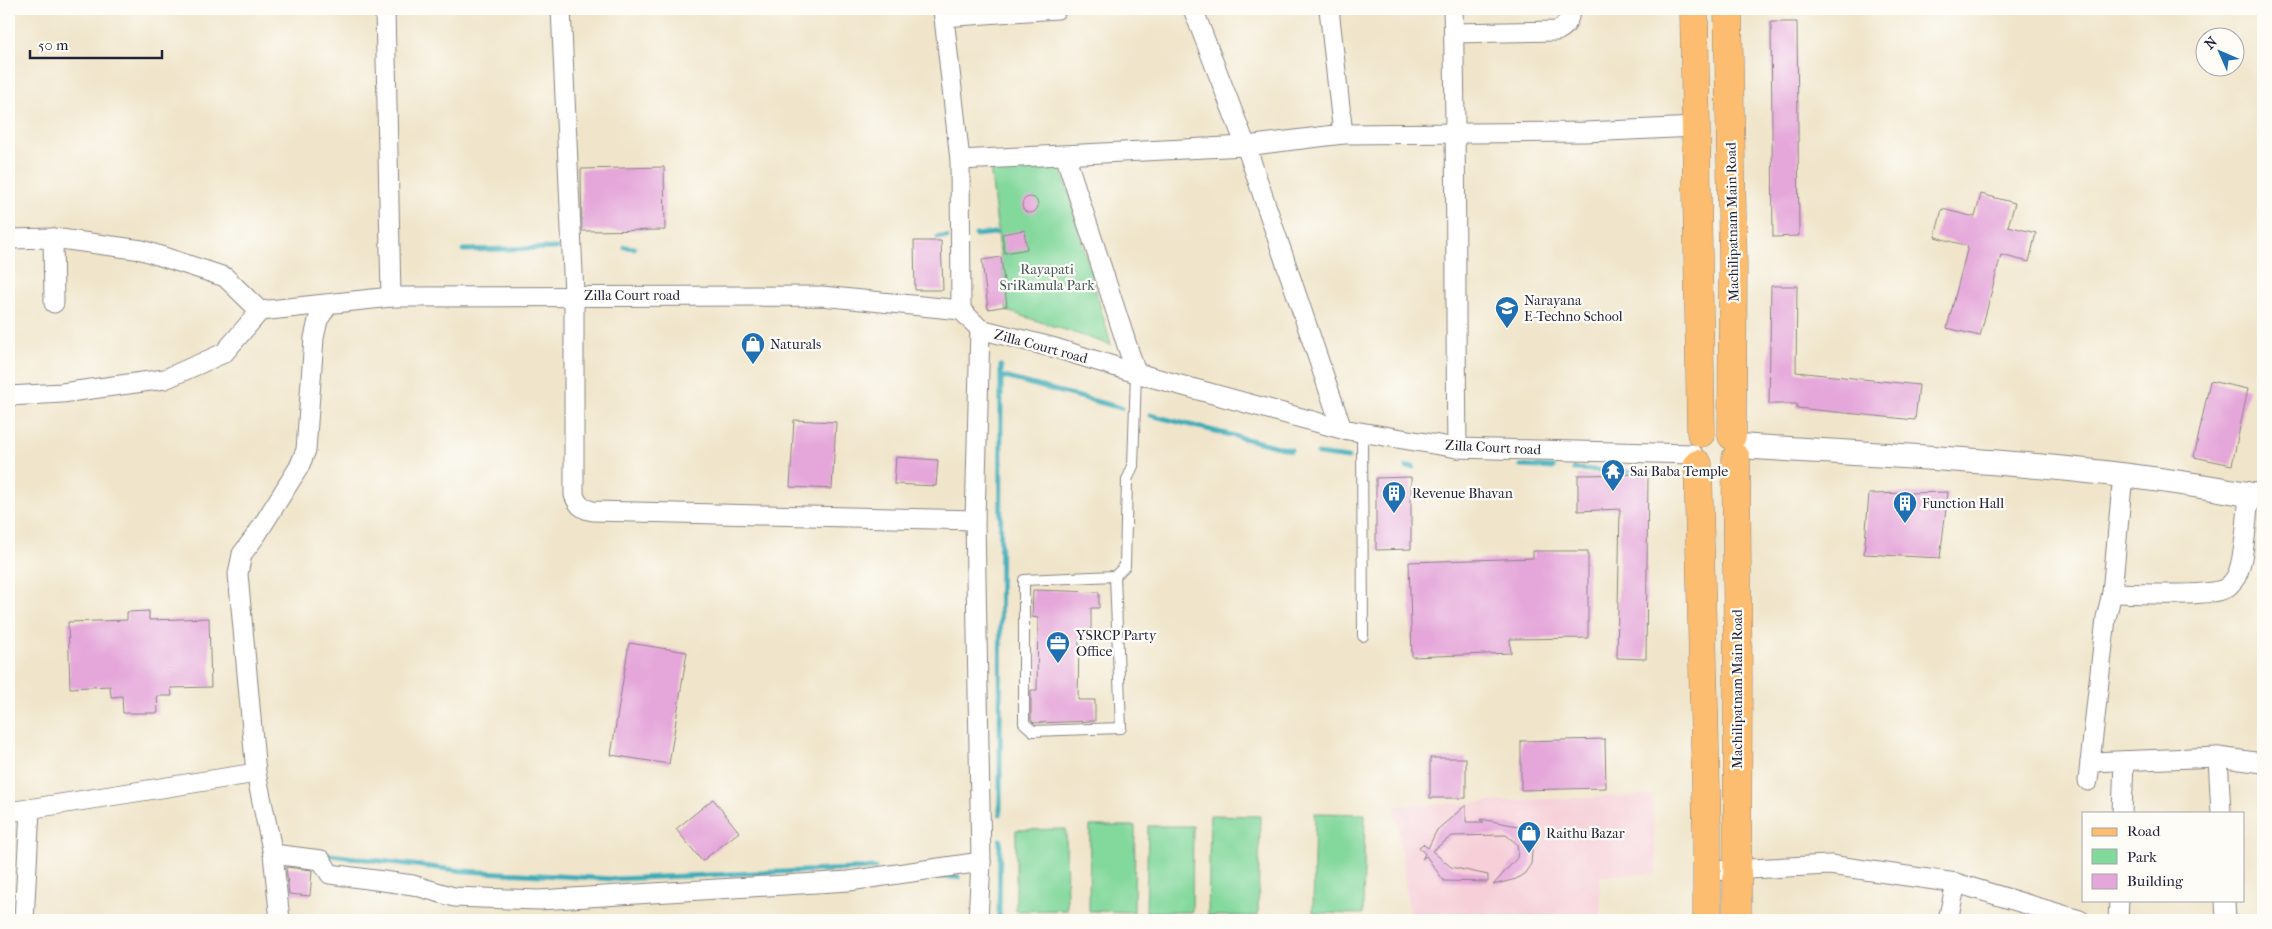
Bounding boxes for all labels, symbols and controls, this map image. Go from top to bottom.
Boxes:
scale bar [30,28,162,60]
north arrow [2194,28,2244,78]
text: N [2201,33,2221,53]
text: 50 m [38,36,69,54]
street label: Machilipatnam Main Road [1723,142,1742,302]
park label: Rayapati SriRamula Park [1000,261,1095,294]
street label: Zilla Court road [584,287,681,304]
place label: Narayana E-Techno School [1524,292,1623,325]
school or university icon: Narayana E-Techno School [1494,295,1520,329]
street label: Zilla Court road [992,326,1090,367]
shop icon: Naturals [740,331,766,365]
place label: Naturals [770,336,821,353]
street label: Zilla Court road [1444,436,1542,459]
temple icon: Sai Baba Temple [1600,458,1626,492]
place label: Sai Baba Temple [1630,463,1728,480]
building icon: Revenue Bhavan [1381,480,1407,514]
place label: Revenue Bhavan [1412,485,1513,502]
building icon: Function Hall [1892,490,1918,524]
place label: Function Hall [1922,495,2004,512]
street label: Machilipatnam Main Road [1729,609,1746,769]
place label: YSRCP Party Office [1075,627,1157,660]
office icon: YSRCP Party Office [1045,630,1071,664]
legend [2082,812,2244,902]
shop icon: Raithu Bazar [1516,820,1542,854]
text: Road [2127,822,2161,840]
place label: Raithu Bazar [1546,825,1625,842]
text: Park [2127,848,2157,866]
text: Building [2127,872,2184,890]

